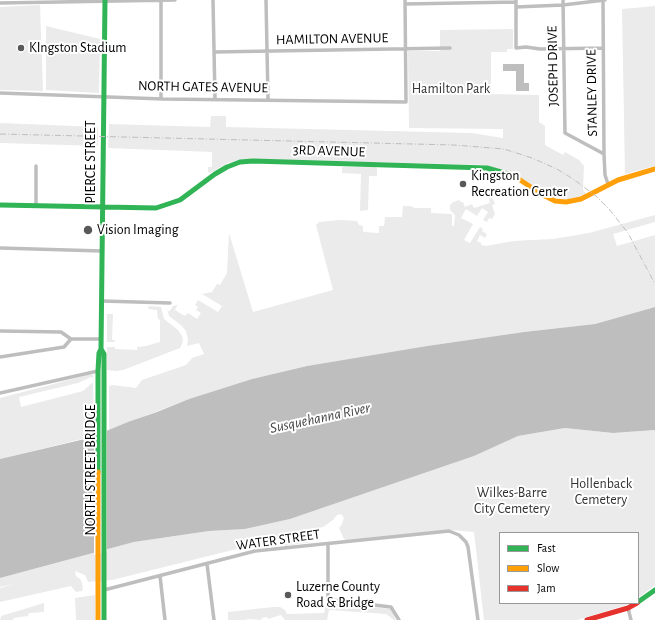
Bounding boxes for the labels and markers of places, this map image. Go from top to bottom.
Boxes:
place label: KIngston Stadium [29,40,126,56]
marker: KIngston Stadium [16,43,26,53]
place label: Kingston Recreation Center [471,168,567,200]
marker: Kingston Recreation Center [458,179,468,189]
place label: Vision Imaging [97,222,179,238]
marker: Vision Imaging [82,224,94,236]
place label: Luzerne County Road & Bridge [296,579,380,612]
marker: Luzerne County Road & Bridge [283,590,293,600]

